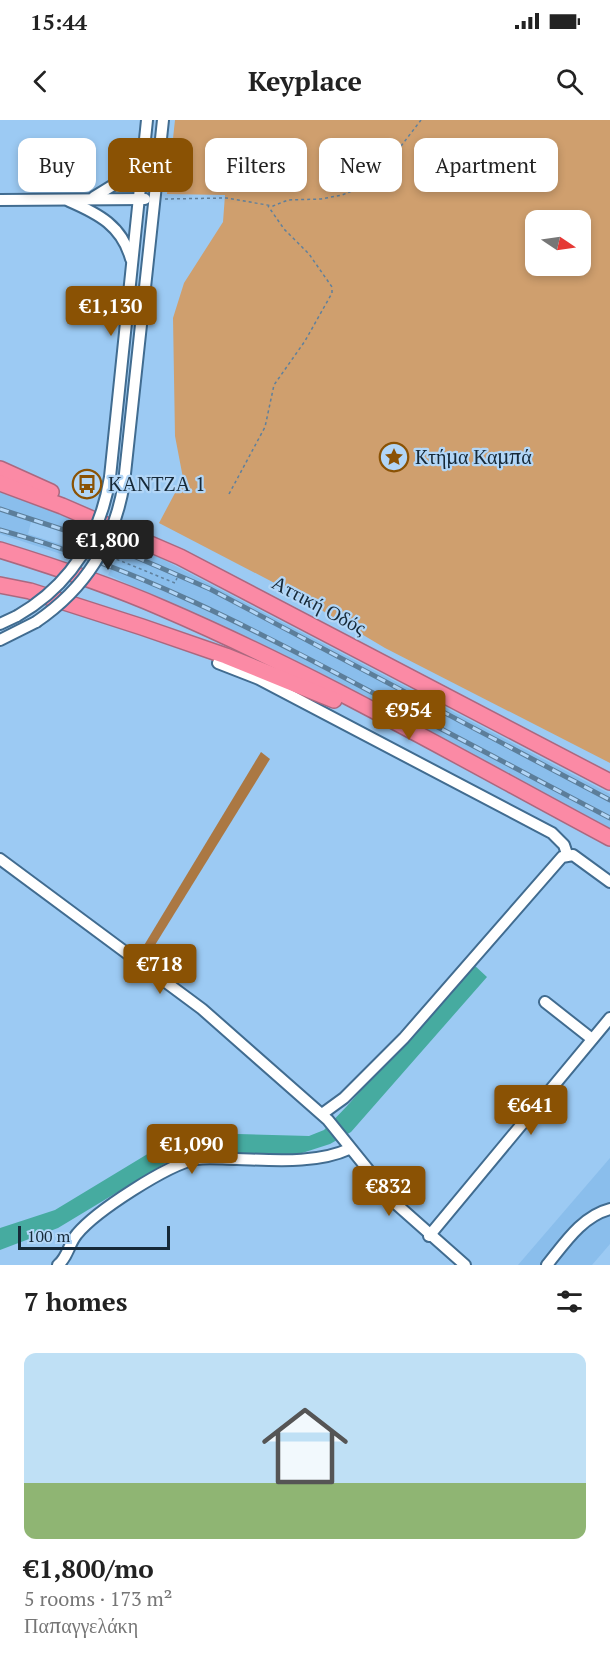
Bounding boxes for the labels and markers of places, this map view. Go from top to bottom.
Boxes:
pin: €1,130 [62,286,160,337]
place icon: Kτήμα Καμπά [378,441,410,473]
place label: Kτήμα Καμπά [415,443,532,470]
bus stop icon: ΚΑΝΤΖΑ 1 [71,468,103,500]
place label: ΚΑΝΤΖΑ 1 [108,470,206,497]
pin: €1,800 [59,520,157,571]
pin: €954 [373,690,445,741]
pin: €718 [124,944,196,995]
pin: €641 [495,1085,567,1136]
pin: €1,090 [143,1124,241,1175]
pin: €832 [353,1166,425,1217]

